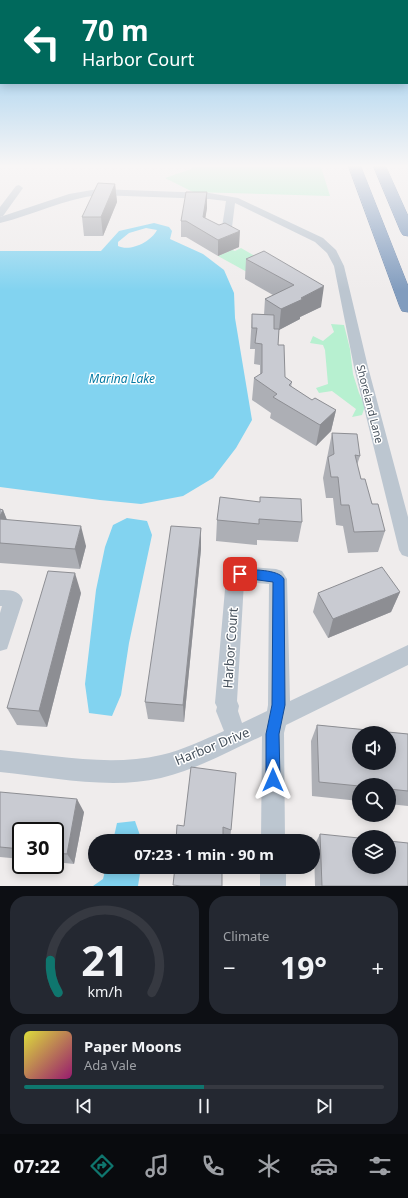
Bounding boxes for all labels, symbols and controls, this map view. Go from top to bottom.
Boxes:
text: 70 m [82,11,149,49]
icon: left [16,16,68,68]
text: Harbor Court [82,47,194,71]
street label: Shoreland Lane [353,363,387,445]
water label: Marina Lake [89,370,155,387]
pin [223,557,257,591]
icon: arrive [229,563,251,585]
street label: Harbor Court [218,607,242,689]
street label: Harbor Drive [172,723,252,769]
map controls [352,726,396,874]
button: sound [352,726,396,770]
position arrow [252,759,294,801]
button: search [352,778,396,822]
speed limit sign: 30 [12,822,64,874]
button: layers [352,830,396,874]
text: 07:23 · 1 min · 90 m [134,844,274,864]
text: Climate [223,927,269,945]
text: 21 [81,932,128,988]
text: 19° [280,947,327,988]
text: − [223,952,236,982]
text: + [371,952,384,982]
text: km/h [87,982,122,1001]
text: Paper Moons [84,1036,182,1056]
text: Ada Vale [84,1056,137,1074]
icon: previous [73,1095,95,1117]
icon: pause [193,1095,215,1117]
icon: next [313,1095,335,1117]
icon: directions [88,1152,116,1180]
icon: music [143,1152,171,1180]
icon: phone [199,1152,227,1180]
icon: climate [255,1152,283,1180]
icon: car [310,1152,338,1180]
icon: filters [366,1152,394,1180]
text: 07:22 [14,1154,60,1178]

